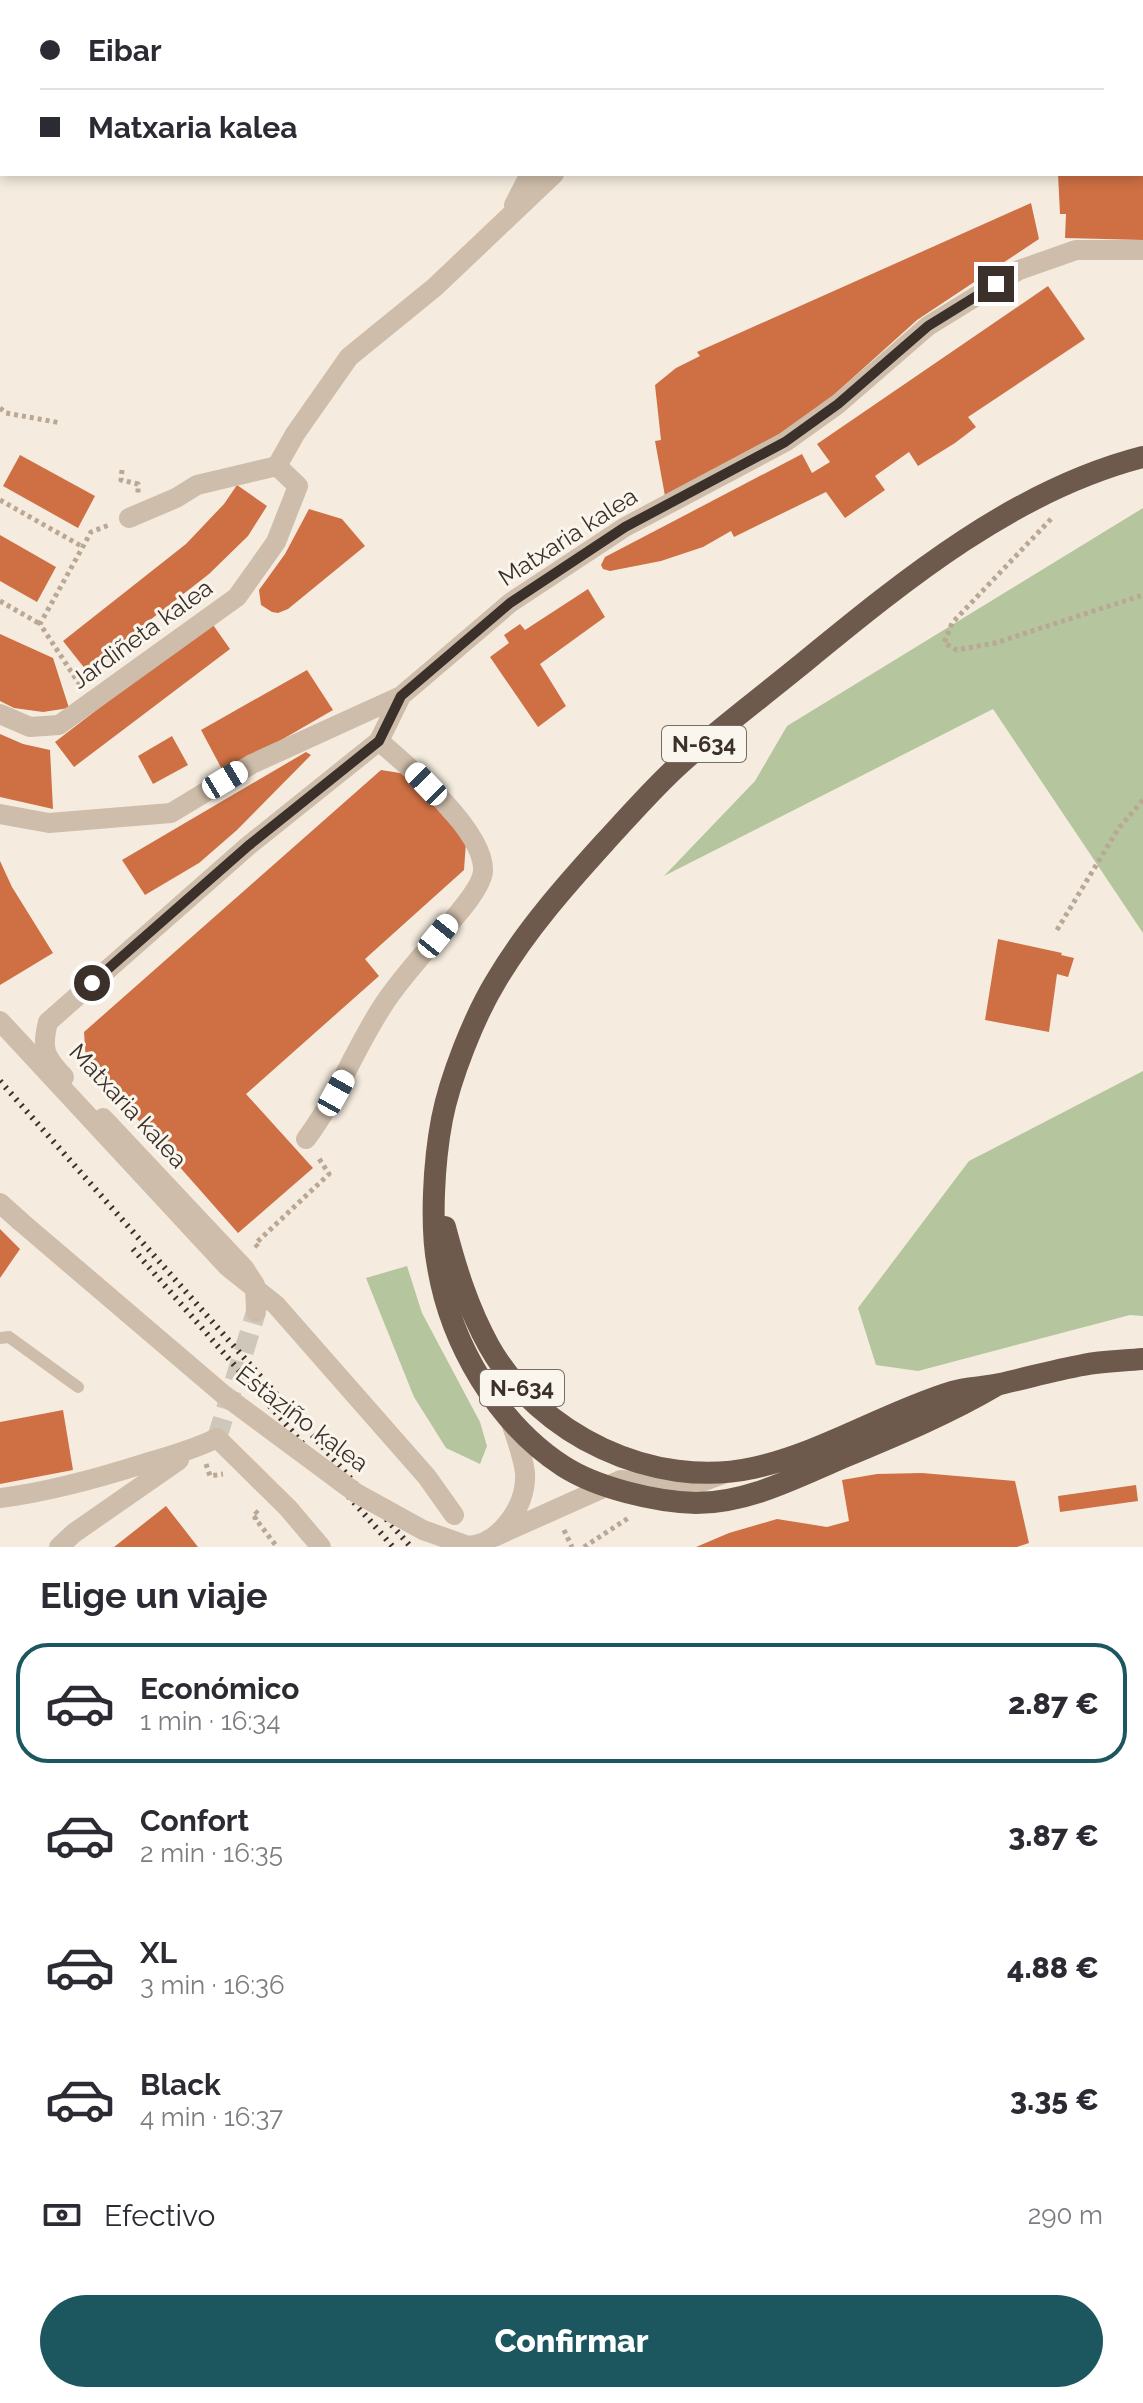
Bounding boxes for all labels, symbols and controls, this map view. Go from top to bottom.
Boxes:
text: Eibar [88,33,162,68]
text: Matxaria kalea [88,110,298,145]
route end [978,266,1014,302]
street label: Matxaria kalea [493,481,642,592]
street label: Jardiñeta kalea [65,573,218,695]
road number: N-634 [662,726,746,762]
car [198,757,252,803]
car [401,758,451,810]
car [414,910,462,962]
route start [74,965,110,1001]
street label: Matxaria kalea [63,1038,193,1174]
car [314,1066,358,1120]
street label: Estaziño kalea [230,1359,374,1478]
road number: N-634 [480,1370,564,1406]
text: Elige un viaje [40,1574,268,1616]
icon: car [44,1667,116,1739]
text: Económico [140,1671,300,1706]
text: 2.87 € [1008,1686,1099,1721]
text: 1 min · 16:34 [140,1706,280,1736]
icon: car [44,1799,116,1871]
text: Confort [140,1803,249,1838]
text: 3.87 € [1008,1818,1099,1853]
text: 2 min · 16:35 [140,1838,283,1868]
icon: car [44,1931,116,2003]
text: XL [140,1935,177,1970]
text: 4.88 € [1007,1950,1099,1985]
text: 3 min · 16:36 [140,1970,285,2000]
icon: car [44,2063,116,2135]
text: Black [140,2067,221,2102]
text: 3.35 € [1010,2082,1099,2117]
text: 4 min · 16:37 [140,2102,283,2132]
icon: cash [40,2193,84,2237]
text: Efectivo [104,2198,215,2233]
text: 290 m [1028,2200,1103,2230]
button: Confirmar [40,2295,1103,2387]

